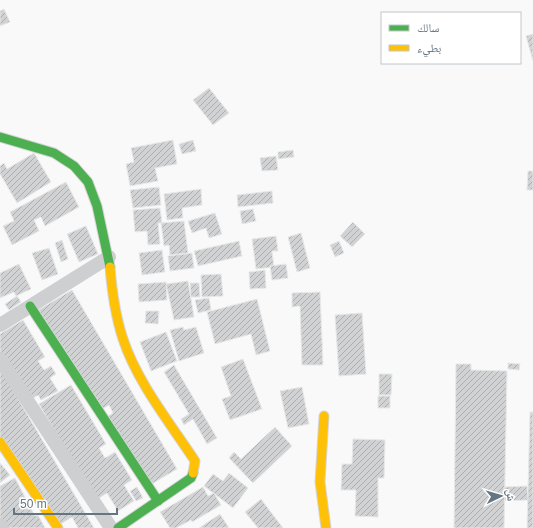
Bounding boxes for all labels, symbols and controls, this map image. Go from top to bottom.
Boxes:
legend [381,12,521,64]
text: سالك [417,21,439,35]
text: بطيء [417,41,441,58]
north arrow [481,476,521,516]
text: ش [502,489,517,502]
scale bar [14,490,117,516]
text: 50 m [20,497,47,511]

